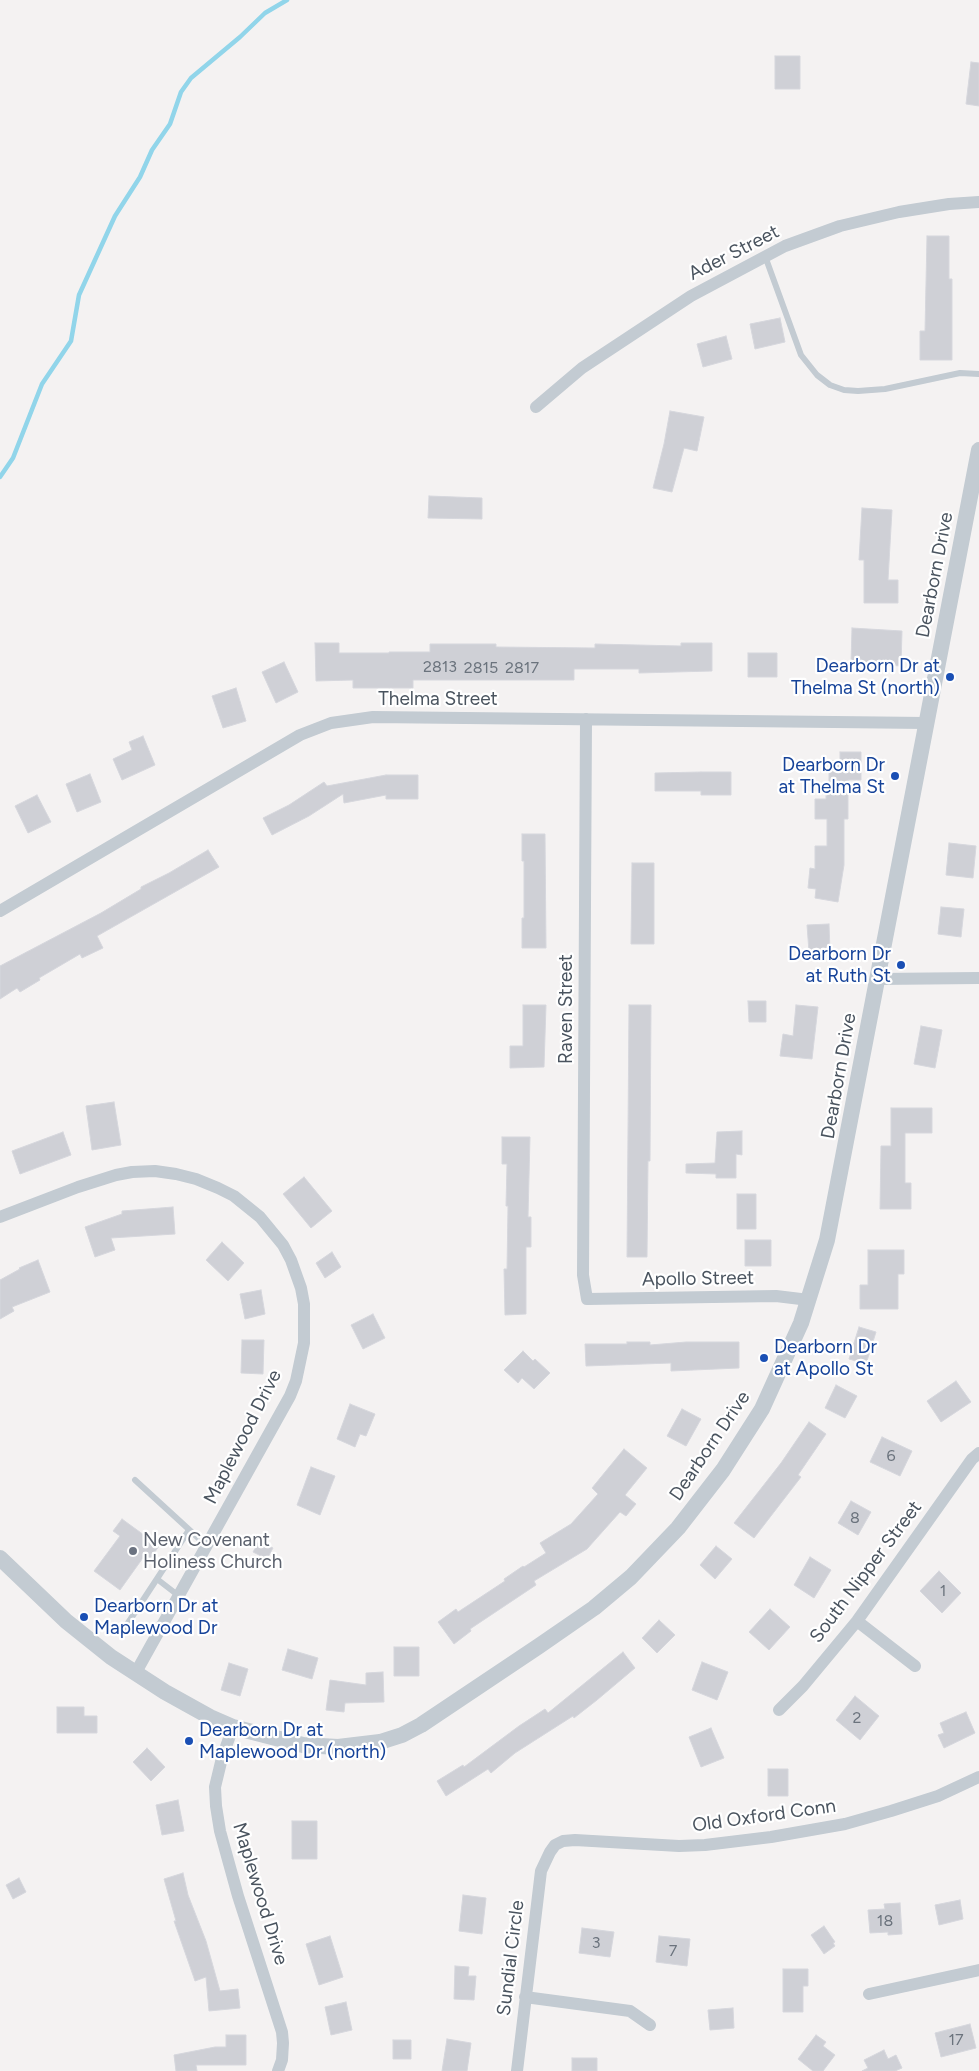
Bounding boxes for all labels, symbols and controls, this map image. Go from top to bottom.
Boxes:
street label: Ader Street [685,220,783,286]
street label: Dearborn Drive [912,510,958,640]
place label: Dearborn Dr at Thelma St (north) [791,655,940,699]
house number: 2813 [423,657,457,677]
house number: 2815 [464,658,498,678]
house number: 2817 [505,658,539,678]
marker: Dearborn Dr at Thelma St (north) [944,671,956,683]
street label: Thelma Street [378,688,498,710]
place label: Dearborn Dr at Thelma St [778,754,885,798]
marker: Dearborn Dr at Thelma St [889,770,901,782]
place label: Dearborn Dr at Ruth St [788,943,891,987]
street label: Raven Street [555,954,577,1064]
marker: Dearborn Dr at Ruth St [895,959,907,971]
street label: Dearborn Drive [817,1011,861,1141]
street label: Apollo Street [642,1267,754,1291]
place label: Dearborn Dr at Apollo St [774,1336,877,1380]
marker: Dearborn Dr at Apollo St [758,1352,770,1364]
street label: Maplewood Drive [199,1366,287,1508]
street label: Dearborn Drive [665,1387,755,1505]
house number: 6 [886,1446,896,1466]
street label: South Nipper Street [805,1496,927,1648]
house number: 8 [850,1508,860,1528]
place label: New Covenant Holiness Church [143,1529,282,1573]
marker: New Covenant Holiness Church [127,1545,139,1557]
house number: 1 [940,1581,946,1601]
place label: Dearborn Dr at Maplewood Dr [94,1595,218,1639]
marker: Dearborn Dr at Maplewood Dr [78,1611,90,1623]
house number: 2 [853,1708,861,1728]
place label: Dearborn Dr at Maplewood Dr (north) [199,1719,386,1763]
marker: Dearborn Dr at Maplewood Dr (north) [183,1735,195,1747]
street label: Old Oxford Conn [691,1795,837,1837]
street label: Maplewood Drive [227,1820,293,1968]
street label: Sundial Circle [493,1899,529,2017]
house number: 18 [877,1911,893,1931]
house number: 3 [592,1933,600,1953]
house number: 7 [669,1941,677,1961]
house number: 17 [948,2030,964,2050]

